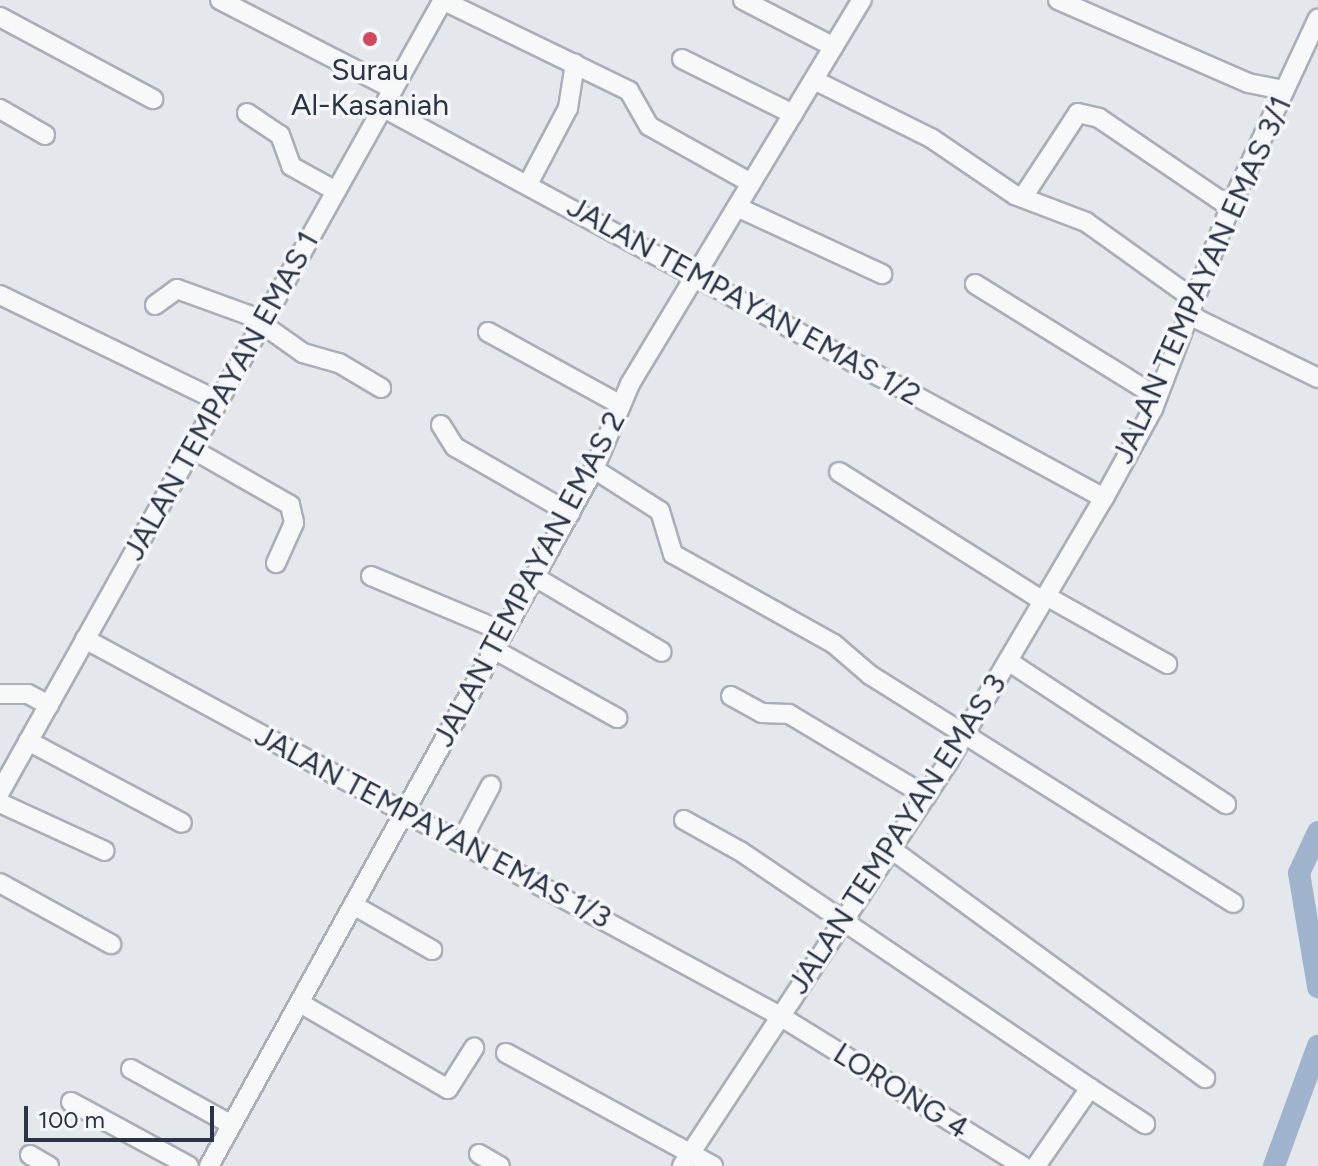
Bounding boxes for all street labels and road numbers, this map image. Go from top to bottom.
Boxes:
street label: JALAN TEMPAYAN EMAS 3/1 [1105,91,1299,469]
street label: JALAN TEMPAYAN EMAS 1/2 [561,189,927,413]
street label: JALAN TEMPAYAN EMAS 1 [116,225,326,567]
street label: JALAN TEMPAYAN EMAS 2 [425,405,633,753]
street label: JALAN TEMPAYAN EMAS 3 [780,667,1014,1001]
street label: JALAN TEMPAYAN EMAS 1/3 [249,718,617,936]
street label: LORONG 4 [827,1035,975,1147]

